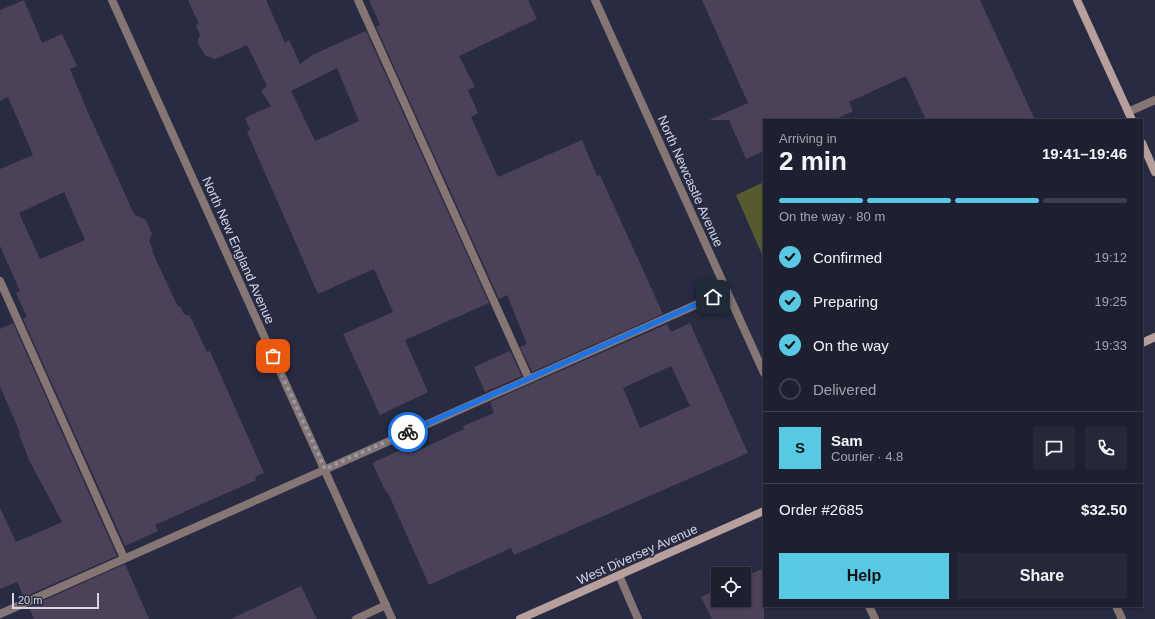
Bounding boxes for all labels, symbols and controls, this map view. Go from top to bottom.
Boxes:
street label: North Newcastle Avenue [655,113,726,249]
text: Arriving in [779,131,837,146]
text: 19:41–19:46 [1042,145,1127,162]
text: 2 min [779,146,847,176]
street label: North New England Avenue [199,174,278,326]
text: On the way · 80 m [779,209,885,224]
icon: check [779,246,801,268]
text: Confirmed [813,249,882,266]
text: 19:12 [1094,250,1127,265]
pin [696,280,730,314]
icon: home [702,286,724,308]
icon: check [779,290,801,312]
text: Preparing [813,293,878,310]
text: 19:25 [1094,294,1127,309]
icon: check [779,334,801,356]
text: On the way [813,337,889,354]
text: 19:33 [1094,338,1127,353]
pin [256,339,290,373]
icon: bag [262,345,284,367]
text: Delivered [813,381,876,398]
courier [388,412,428,452]
icon: bike [397,421,419,443]
button: chat [1033,427,1075,469]
button: phone [1085,427,1127,469]
text: Sam [831,432,863,449]
text: S [795,439,805,456]
text: Courier · 4.8 [831,449,903,464]
text: Order #2685 [779,501,863,518]
text: $32.50 [1081,501,1127,518]
street label: West Diversey Avenue [575,521,700,588]
button: Help [779,553,949,599]
button: Share [957,553,1127,599]
map controls [711,567,751,607]
button: locate [711,567,751,607]
scale bar [12,591,99,610]
text: 20 m [18,594,42,606]

